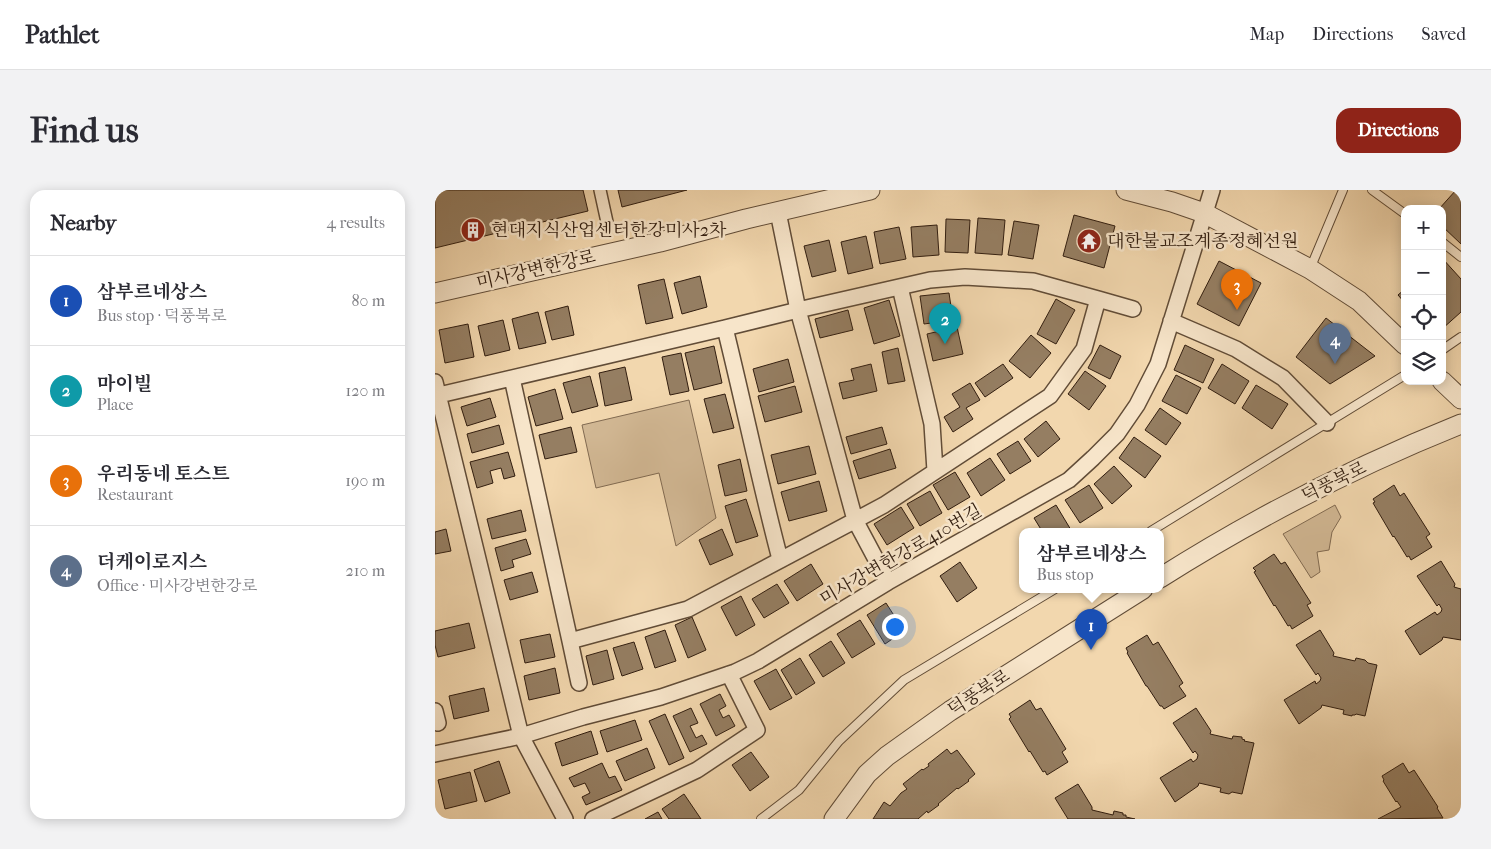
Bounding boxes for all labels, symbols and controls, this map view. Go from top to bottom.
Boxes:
text: Pathlet [25,21,99,49]
text: Map [1250,24,1284,45]
text: Directions [1312,24,1393,45]
text: Saved [1421,24,1466,45]
button: Directions [1336,108,1461,153]
text: Find us [30,110,139,151]
map controls [1401,205,1446,385]
button: + [1401,205,1446,250]
text: Nearby [50,211,116,235]
text: 4 results [327,213,385,232]
building icon: 현대지식산업센터한강미사2차 [460,217,486,243]
place label: 현대지식산업센터한강미사2차 [491,220,727,241]
temple icon: 대한불교조계종정혜선원 [1076,228,1102,254]
place label: 대한불교조계종정혜선원 [1107,231,1298,252]
street label: 미사강변한강로 [474,246,598,294]
button: − [1401,250,1446,295]
pin: 3 [1221,269,1253,310]
text: 삼부르네상스 [97,281,207,303]
text: 1 [63,291,69,310]
text: 80 m [351,291,385,310]
button: locate [1401,295,1446,340]
pin: 2 [929,303,961,344]
text: Bus stop · 덕풍북로 [97,306,226,325]
pin: 4 [1319,323,1351,364]
button: layers [1401,340,1446,385]
text: 마이빌 [97,373,152,395]
text: 2 [62,381,70,400]
text: 120 m [346,381,385,400]
text: Place [97,395,133,414]
street label: 덕풍북로 [1298,457,1370,507]
text: 우리동네 토스트 [97,463,230,485]
text: 3 [63,471,69,490]
text: 190 m [345,471,385,490]
text: Restaurant [97,485,173,504]
street label: 미사강변한강로410번길 [816,500,986,610]
popup [1019,528,1164,593]
text: 삼부르네상스 [1036,543,1147,565]
text: 더케이로지스 [97,551,207,573]
text: 4 [61,561,71,580]
text: 210 m [346,561,385,580]
text: Bus stop [1036,565,1094,584]
text: Office · 미사강변한강로 [97,576,257,595]
pin: 1 [1075,609,1107,650]
your location [882,614,908,640]
street label: 덕풍북로 [944,665,1014,721]

